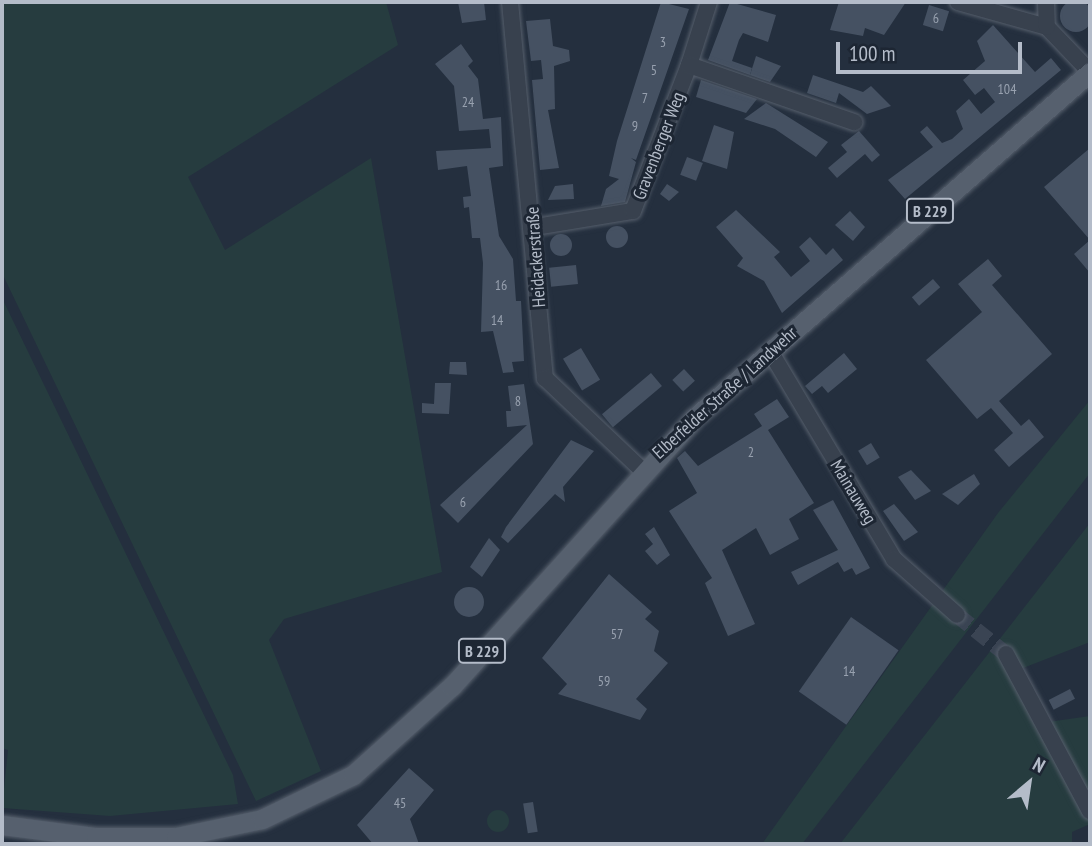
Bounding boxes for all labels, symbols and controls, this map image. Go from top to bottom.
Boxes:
house number: 6 [933,10,939,26]
scale bar [840,28,1026,72]
house number: 3 [660,34,666,50]
text: 100 m [849,40,895,67]
house number: 5 [651,62,657,78]
house number: 104 [998,81,1016,97]
street label: Gravenberger Weg [628,89,690,203]
house number: 7 [642,90,648,106]
house number: 24 [462,94,474,110]
house number: 9 [632,118,638,134]
road number: B 229 [906,198,954,224]
street label: Heidackerstraße [522,206,550,308]
house number: 16 [495,277,507,293]
house number: 14 [491,312,503,328]
street label: Elberfelder Straße / Landwehr [648,322,802,464]
house number: 8 [515,393,521,409]
house number: 2 [748,444,754,460]
street label: Mainauweg [825,456,881,528]
house number: 6 [460,494,466,510]
house number: 57 [611,626,623,642]
road number: B 229 [458,638,506,664]
house number: 14 [843,663,855,679]
house number: 59 [598,673,610,689]
north arrow [994,748,1064,818]
text: N [1029,752,1049,778]
house number: 45 [394,795,406,811]

